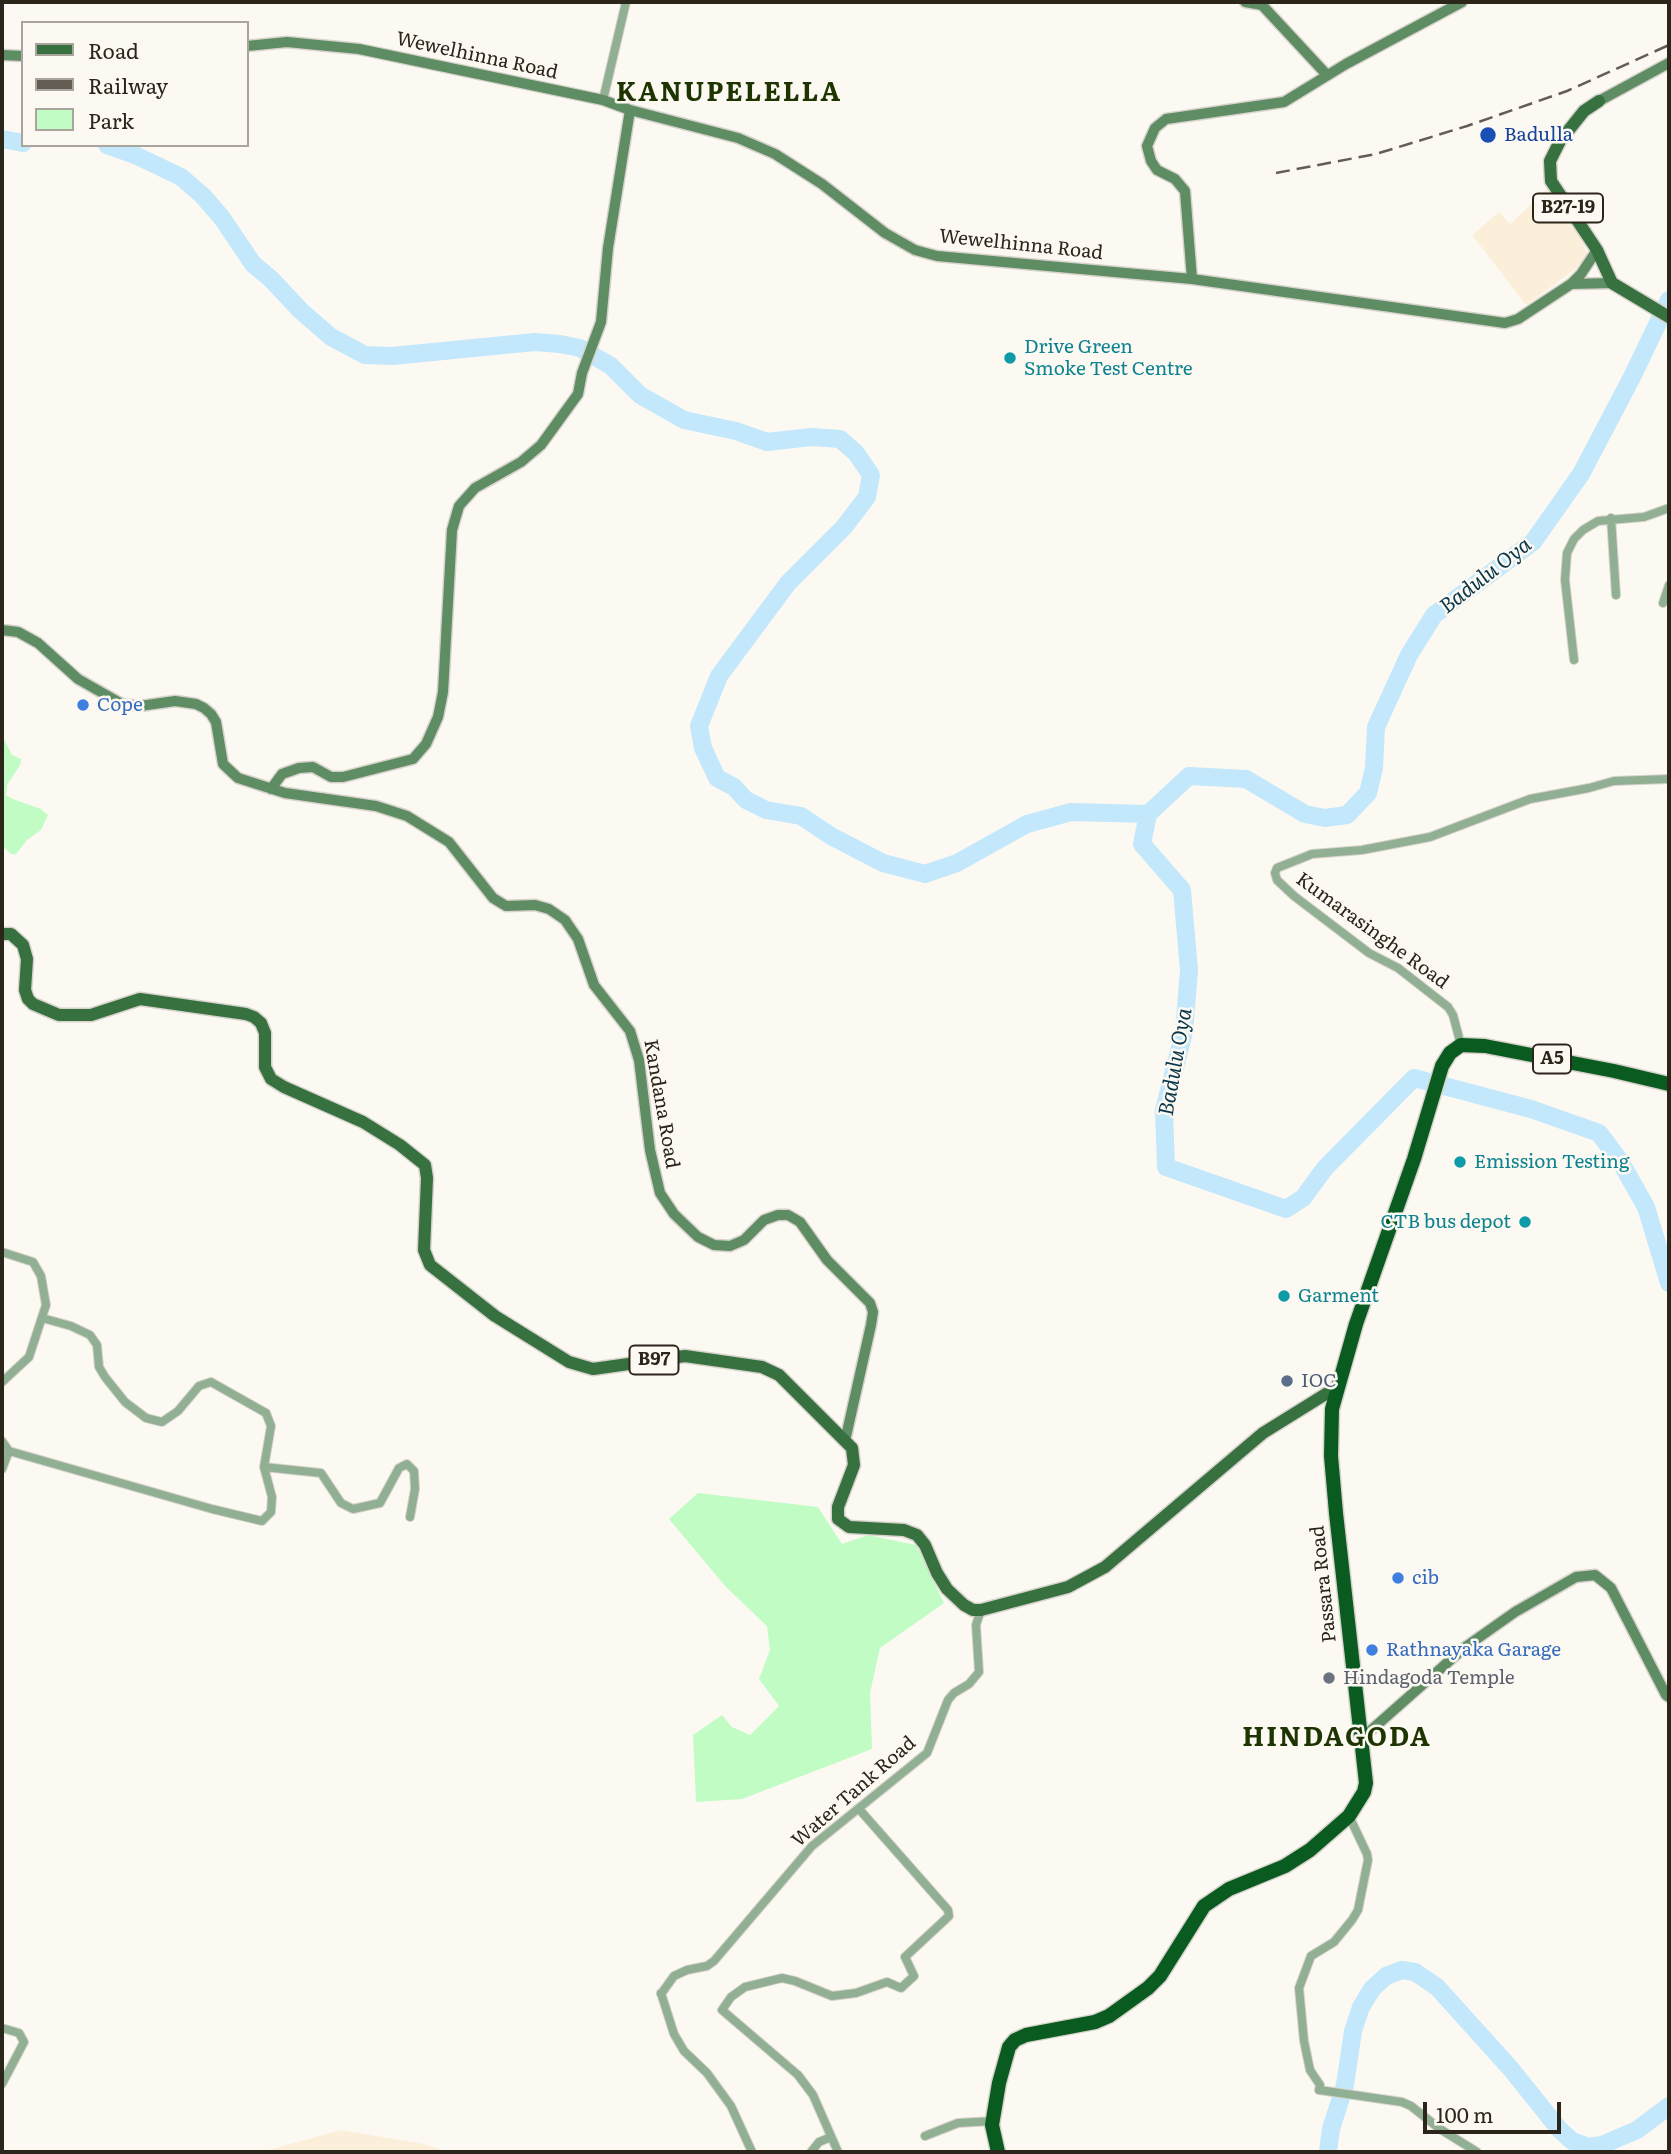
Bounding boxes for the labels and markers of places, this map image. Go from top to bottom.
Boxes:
place label: Badulla [1504,124,1573,146]
marker: Badulla [1478,125,1498,145]
place label: Drive Green Smoke Test Centre [1024,336,1193,380]
marker: Drive Green Smoke Test Centre [1002,350,1018,366]
place label: Cope [97,694,143,716]
marker: Cope [75,697,91,713]
place label: Emission Testing [1474,1151,1630,1173]
marker: Emission Testing [1452,1154,1468,1170]
place label: CTB bus depot [1381,1211,1511,1233]
marker: CTB bus depot [1517,1214,1533,1230]
place label: Garment [1298,1285,1379,1307]
marker: Garment [1276,1288,1292,1304]
place label: IOC [1301,1370,1336,1392]
marker: IOC [1279,1373,1295,1389]
place label: cib [1412,1567,1439,1589]
marker: cib [1390,1570,1406,1586]
place label: Rathnayaka Garage [1386,1639,1561,1661]
marker: Rathnayaka Garage [1364,1642,1380,1658]
place label: Hindagoda Temple [1343,1667,1515,1689]
marker: Hindagoda Temple [1321,1670,1337,1686]

